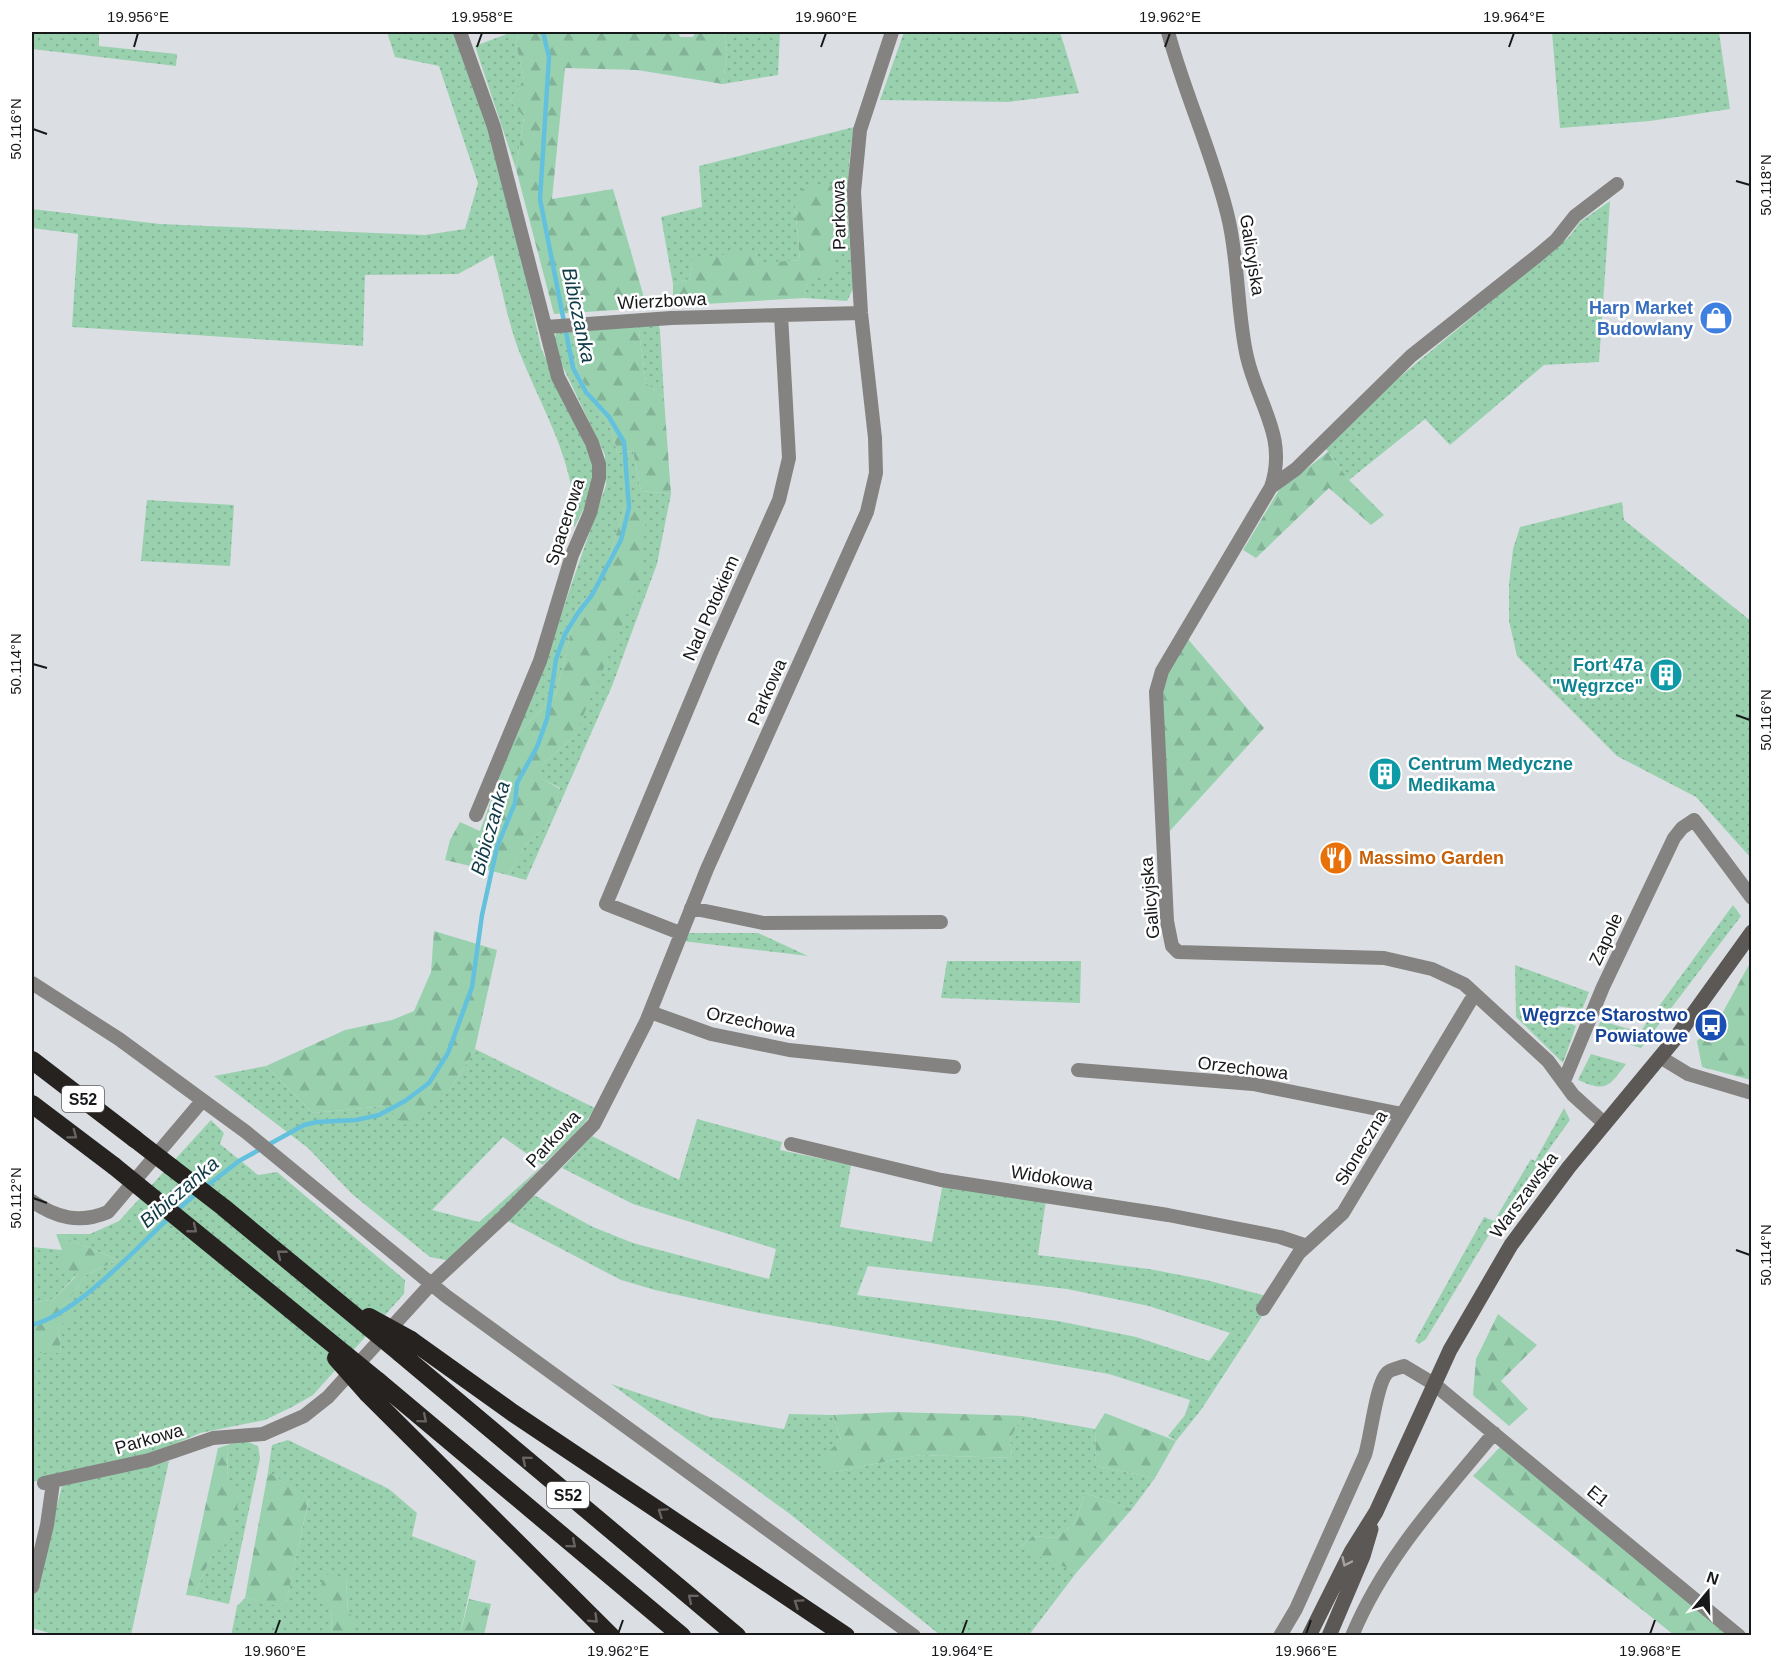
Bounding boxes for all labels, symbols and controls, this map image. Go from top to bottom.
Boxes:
text: 19.956°E [107,8,169,25]
text: 19.958°E [451,8,513,25]
text: 19.960°E [795,8,857,25]
text: 19.962°E [1139,8,1201,25]
text: 19.964°E [1483,8,1545,25]
text: 50.116°N [7,98,24,160]
text: 50.118°N [1757,154,1774,216]
street label: Parkowa [828,179,850,250]
street label: Galicyjska [1236,213,1268,298]
water label: Bibiczanka [558,265,600,365]
street label: Wierzbowa [617,289,708,313]
place label: Harp Market Budowlany [1589,298,1693,339]
shop icon: Harp Market Budowlany [1698,300,1734,336]
street label: Spacerowa [542,475,589,568]
street label: Nad Potokiem [679,552,743,664]
text: 50.114°N [7,633,24,695]
street label: Parkowa [744,655,791,728]
place label: Fort 47a "Węgrzce" [1552,655,1644,696]
building icon: Fort 47a "Węgrzce" [1648,657,1684,693]
text: 50.116°N [1757,689,1774,751]
place label: Centrum Medyczne Medikama [1408,754,1573,795]
building icon: Centrum Medyczne Medikama [1367,756,1403,792]
water label: Bibiczanka [466,778,514,878]
restaurant icon: Massimo Garden [1318,840,1354,876]
place label: Massimo Garden [1359,848,1504,868]
street label: Galicyjska [1136,855,1164,940]
street label: Zapole [1585,910,1627,968]
street label: Orzechowa [704,1003,799,1041]
place label: Węgrzce Starostwo Powiatowe [1522,1005,1688,1046]
bus stop icon: Węgrzce Starostwo Powiatowe [1693,1007,1729,1043]
street label: Orzechowa [1197,1053,1290,1084]
road number: S52 [62,1086,104,1112]
street label: Parkowa [522,1106,585,1171]
street label: Słoneczna [1331,1106,1392,1189]
one-way arrow [66,1128,77,1139]
street label: Warszawska [1486,1147,1562,1242]
water label: Bibiczanka [135,1152,223,1232]
street label: Widokowa [1009,1162,1096,1195]
text: 50.112°N [7,1167,24,1229]
one-way arrow [186,1221,197,1232]
text: 50.114°N [1757,1224,1774,1286]
one-way arrow [277,1251,288,1262]
one-way arrow [416,1411,427,1422]
street label: Parkowa [113,1419,186,1458]
one-way arrow [522,1456,533,1467]
street label: E1 [1583,1481,1613,1511]
road number: S52 [547,1482,589,1508]
one-way arrow [658,1508,669,1519]
one-way arrow [565,1537,576,1548]
one-way arrow [1341,1555,1353,1566]
north arrow [1678,1562,1738,1622]
text: N [1704,1568,1721,1588]
one-way arrow [688,1594,699,1605]
one-way arrow [794,1598,804,1610]
one-way arrow [587,1612,598,1623]
text: 19.960°E [244,1642,306,1659]
text: 19.962°E [587,1642,649,1659]
text: 19.964°E [931,1642,993,1659]
text: 19.966°E [1275,1642,1337,1659]
text: 19.968°E [1619,1642,1681,1659]

